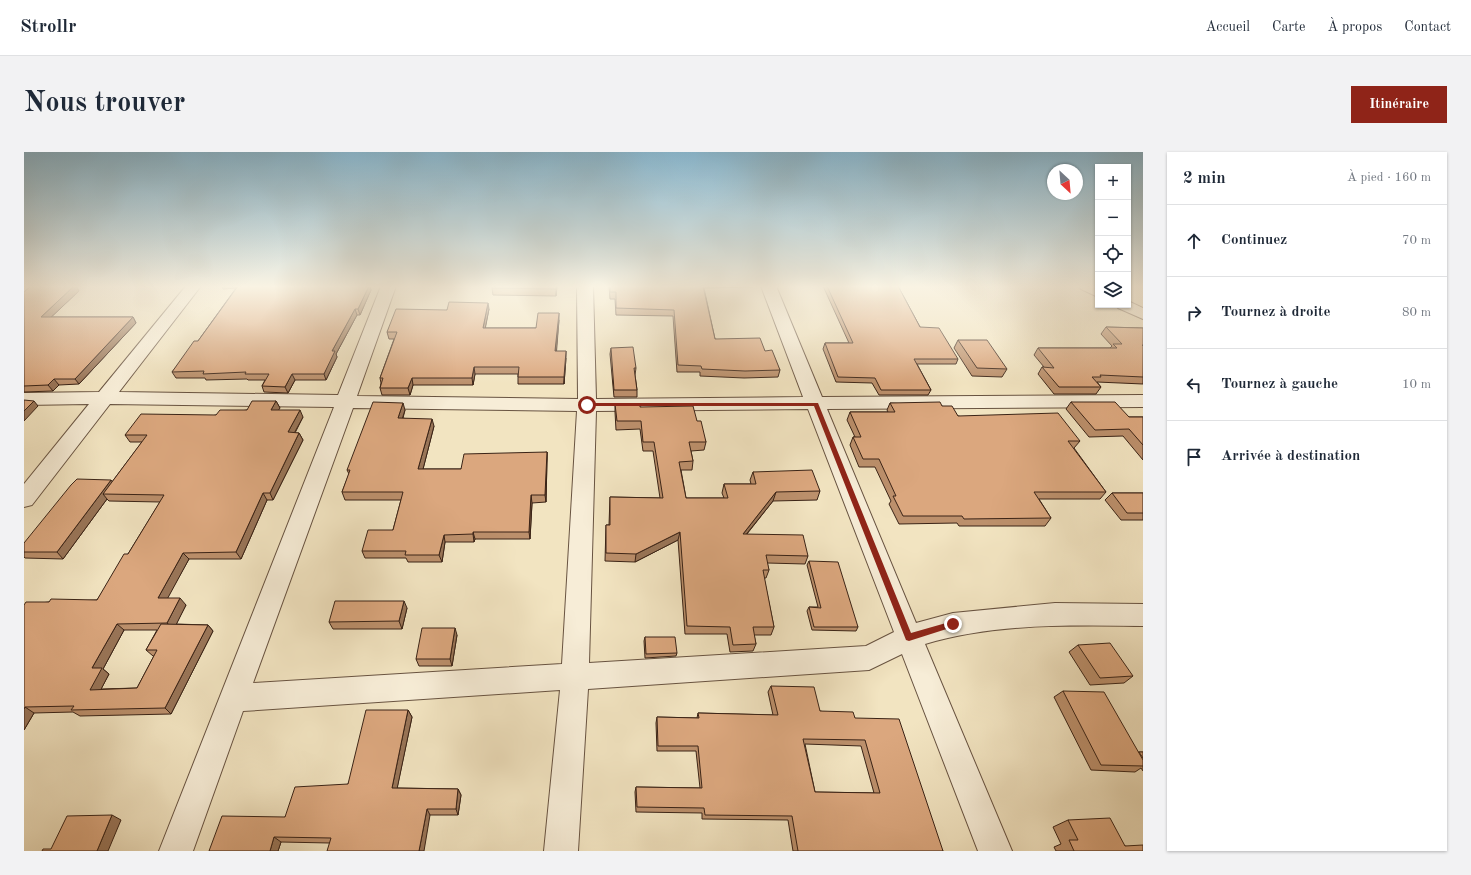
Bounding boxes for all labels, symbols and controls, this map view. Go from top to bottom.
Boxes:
text: Strollr [20,18,76,37]
text: Accueil [1206,20,1250,34]
text: Carte [1272,20,1305,34]
text: À propos [1327,20,1382,34]
text: Contact [1404,20,1451,34]
button: Itinéraire [1351,86,1447,123]
text: Nous trouver [24,90,185,118]
north arrow [1047,164,1083,200]
map controls [1095,164,1131,308]
button: + [1095,164,1131,200]
text: 2 min [1183,170,1226,187]
text: À pied · 160 m [1347,171,1431,184]
button: − [1095,200,1131,236]
icon: ahead [1183,230,1205,252]
text: Continuez [1221,233,1287,248]
text: 70 m [1402,234,1431,247]
button: locate [1095,236,1131,272]
button: layers [1095,272,1131,308]
icon: right [1183,302,1205,324]
text: Tournez à droite [1221,305,1331,320]
text: 80 m [1402,306,1431,319]
icon: left [1183,374,1205,396]
text: Tournez à gauche [1221,377,1338,392]
text: 10 m [1402,378,1431,391]
route start [578,396,596,414]
icon: arrive [1183,446,1205,468]
text: Arrivée à destination [1221,449,1360,464]
route end [944,615,962,633]

